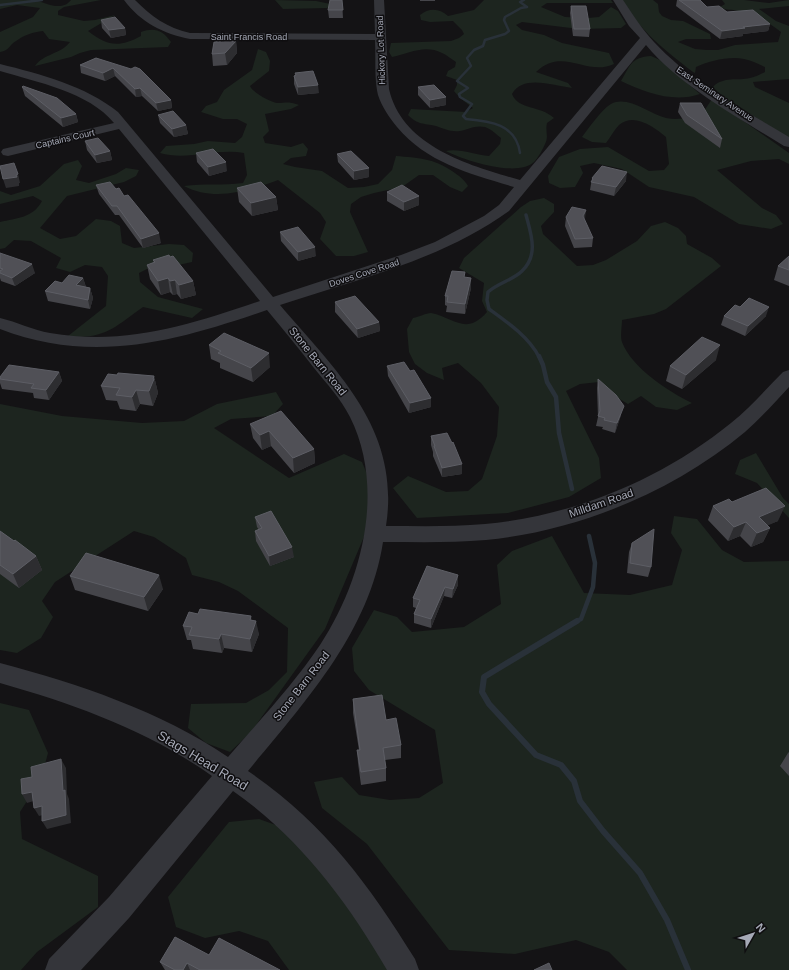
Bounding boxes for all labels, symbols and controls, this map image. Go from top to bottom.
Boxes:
street label: Hickory Lot Road [375,15,387,85]
street label: Saint Francis Road [211,32,287,42]
street label: East Seminary Avenue [675,64,755,124]
street label: Captains Court [35,127,96,151]
street label: Doves Cove Road [328,257,400,289]
street label: Stone Barn Road [287,324,349,398]
street label: Milldam Road [567,486,635,520]
street label: Stone Barn Road [270,649,332,723]
street label: Stags Head Road [155,728,251,793]
north arrow [733,914,773,954]
text: N [754,921,768,935]

